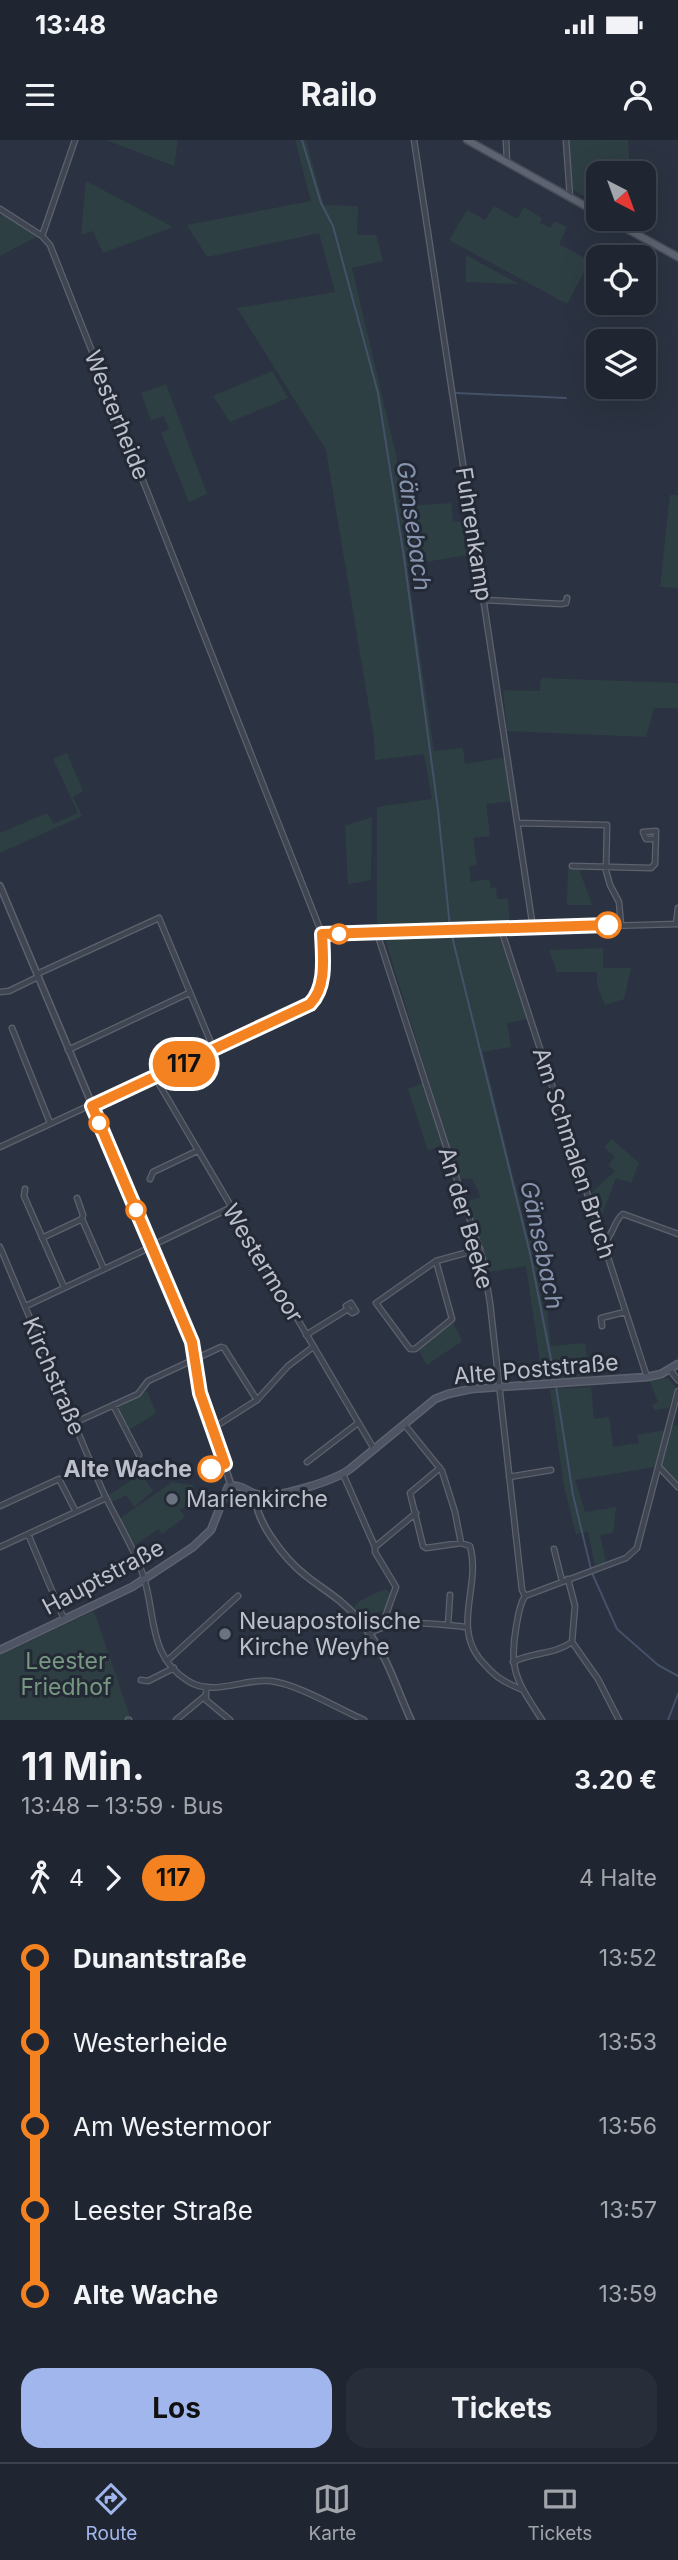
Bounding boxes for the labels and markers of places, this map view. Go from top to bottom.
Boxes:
unlabelled marker [595,912,621,938]
unlabelled marker [329,924,349,944]
unlabelled marker [89,1113,109,1133]
unlabelled marker [126,1200,146,1220]
place label: Alte Wache [63,1455,192,1483]
marker: Alte Wache [198,1456,224,1482]
place label: Marienkirche [186,1485,328,1513]
marker: Marienkirche [164,1491,180,1507]
place label: Neuapostolische Kirche Weyhe [239,1607,421,1661]
marker: Neuapostolische Kirche Weyhe [217,1626,233,1642]

